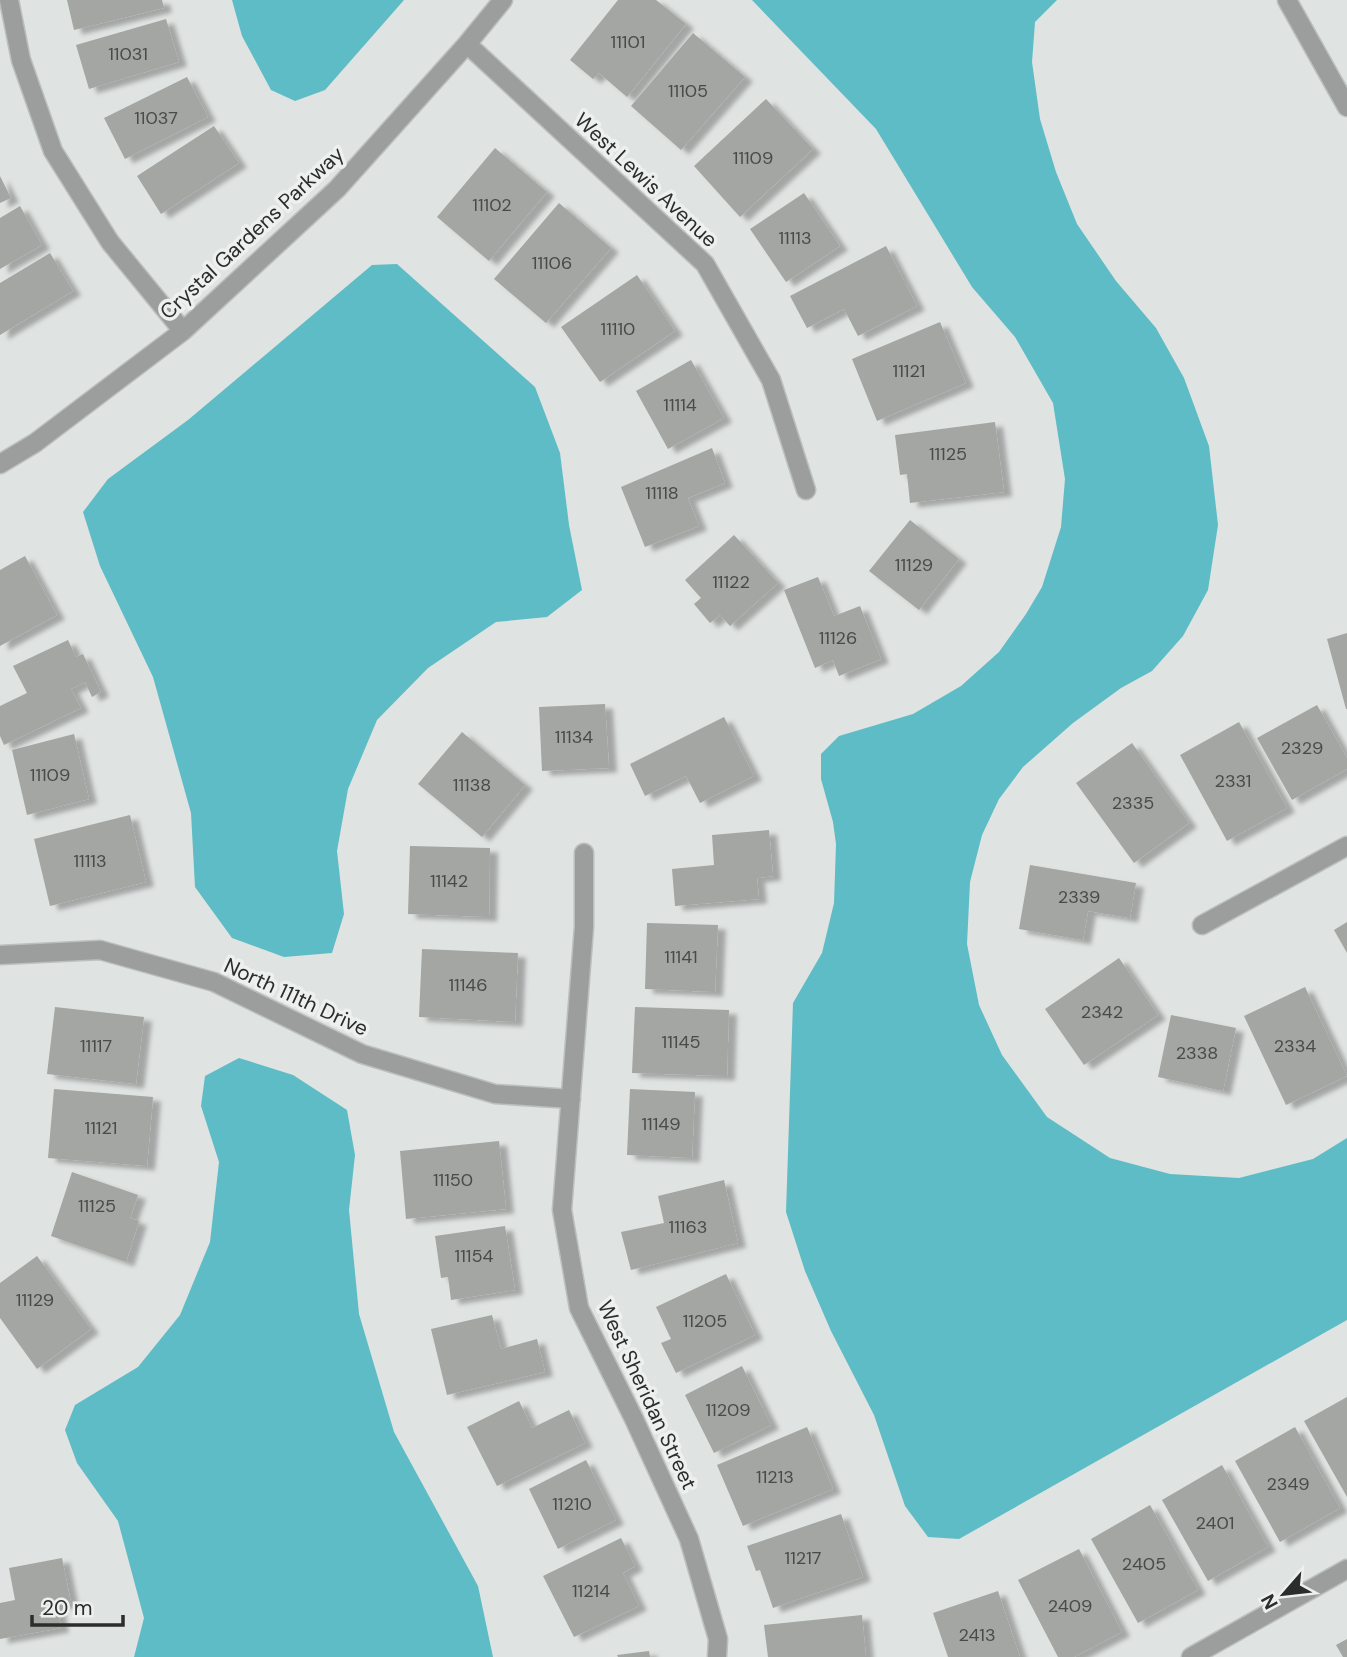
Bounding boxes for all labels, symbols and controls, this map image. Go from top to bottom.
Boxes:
house number: 11101 [611,30,645,54]
house number: 11031 [108,42,148,66]
house number: 11105 [668,79,708,103]
house number: 11037 [134,106,178,130]
street label: West Lewis Avenue [569,106,724,254]
street label: Crystal Gardens Parkway [154,140,350,326]
house number: 11109 [733,146,773,170]
house number: 11102 [472,193,512,217]
house number: 11113 [778,226,812,250]
house number: 11106 [532,251,572,275]
house number: 11110 [601,317,635,341]
house number: 11121 [893,359,925,383]
house number: 11114 [663,393,697,417]
house number: 11125 [929,442,967,466]
house number: 11118 [645,481,679,505]
house number: 11129 [895,553,933,577]
house number: 11122 [712,570,750,594]
house number: 11126 [819,626,857,650]
house number: 11134 [555,725,593,749]
house number: 2329 [1281,736,1323,760]
house number: 11109 [30,763,70,787]
house number: 2331 [1215,769,1251,793]
house number: 11138 [453,773,491,797]
house number: 2335 [1112,791,1154,815]
house number: 11113 [73,849,107,873]
house number: 11142 [430,869,468,893]
house number: 2339 [1058,885,1100,909]
house number: 11141 [664,945,698,969]
street label: North 111th Drive [219,951,373,1043]
house number: 11146 [448,973,488,997]
house number: 2342 [1081,1000,1123,1024]
house number: 11145 [662,1030,700,1054]
house number: 11117 [80,1034,112,1058]
house number: 2334 [1274,1034,1316,1058]
house number: 2338 [1176,1041,1218,1065]
house number: 11149 [641,1112,681,1136]
house number: 11121 [85,1116,117,1140]
house number: 11150 [433,1168,473,1192]
house number: 11125 [78,1194,116,1218]
house number: 11163 [669,1215,707,1239]
house number: 11154 [455,1244,493,1268]
house number: 11129 [16,1288,54,1312]
street label: West Sheridan Street [591,1296,703,1494]
house number: 11205 [683,1309,727,1333]
house number: 11209 [705,1398,751,1422]
house number: 11213 [756,1465,794,1489]
house number: 2349 [1266,1472,1310,1496]
house number: 11210 [552,1492,592,1516]
house number: 2401 [1196,1511,1234,1535]
house number: 11217 [785,1546,821,1570]
house number: 2405 [1122,1552,1166,1576]
north arrow [1249,1559,1319,1629]
house number: 11214 [572,1579,610,1603]
scale bar [32,1584,122,1628]
text: N [1255,1590,1284,1614]
text: 20 m [42,1594,93,1622]
house number: 2409 [1048,1594,1092,1618]
house number: 2413 [958,1623,996,1647]

